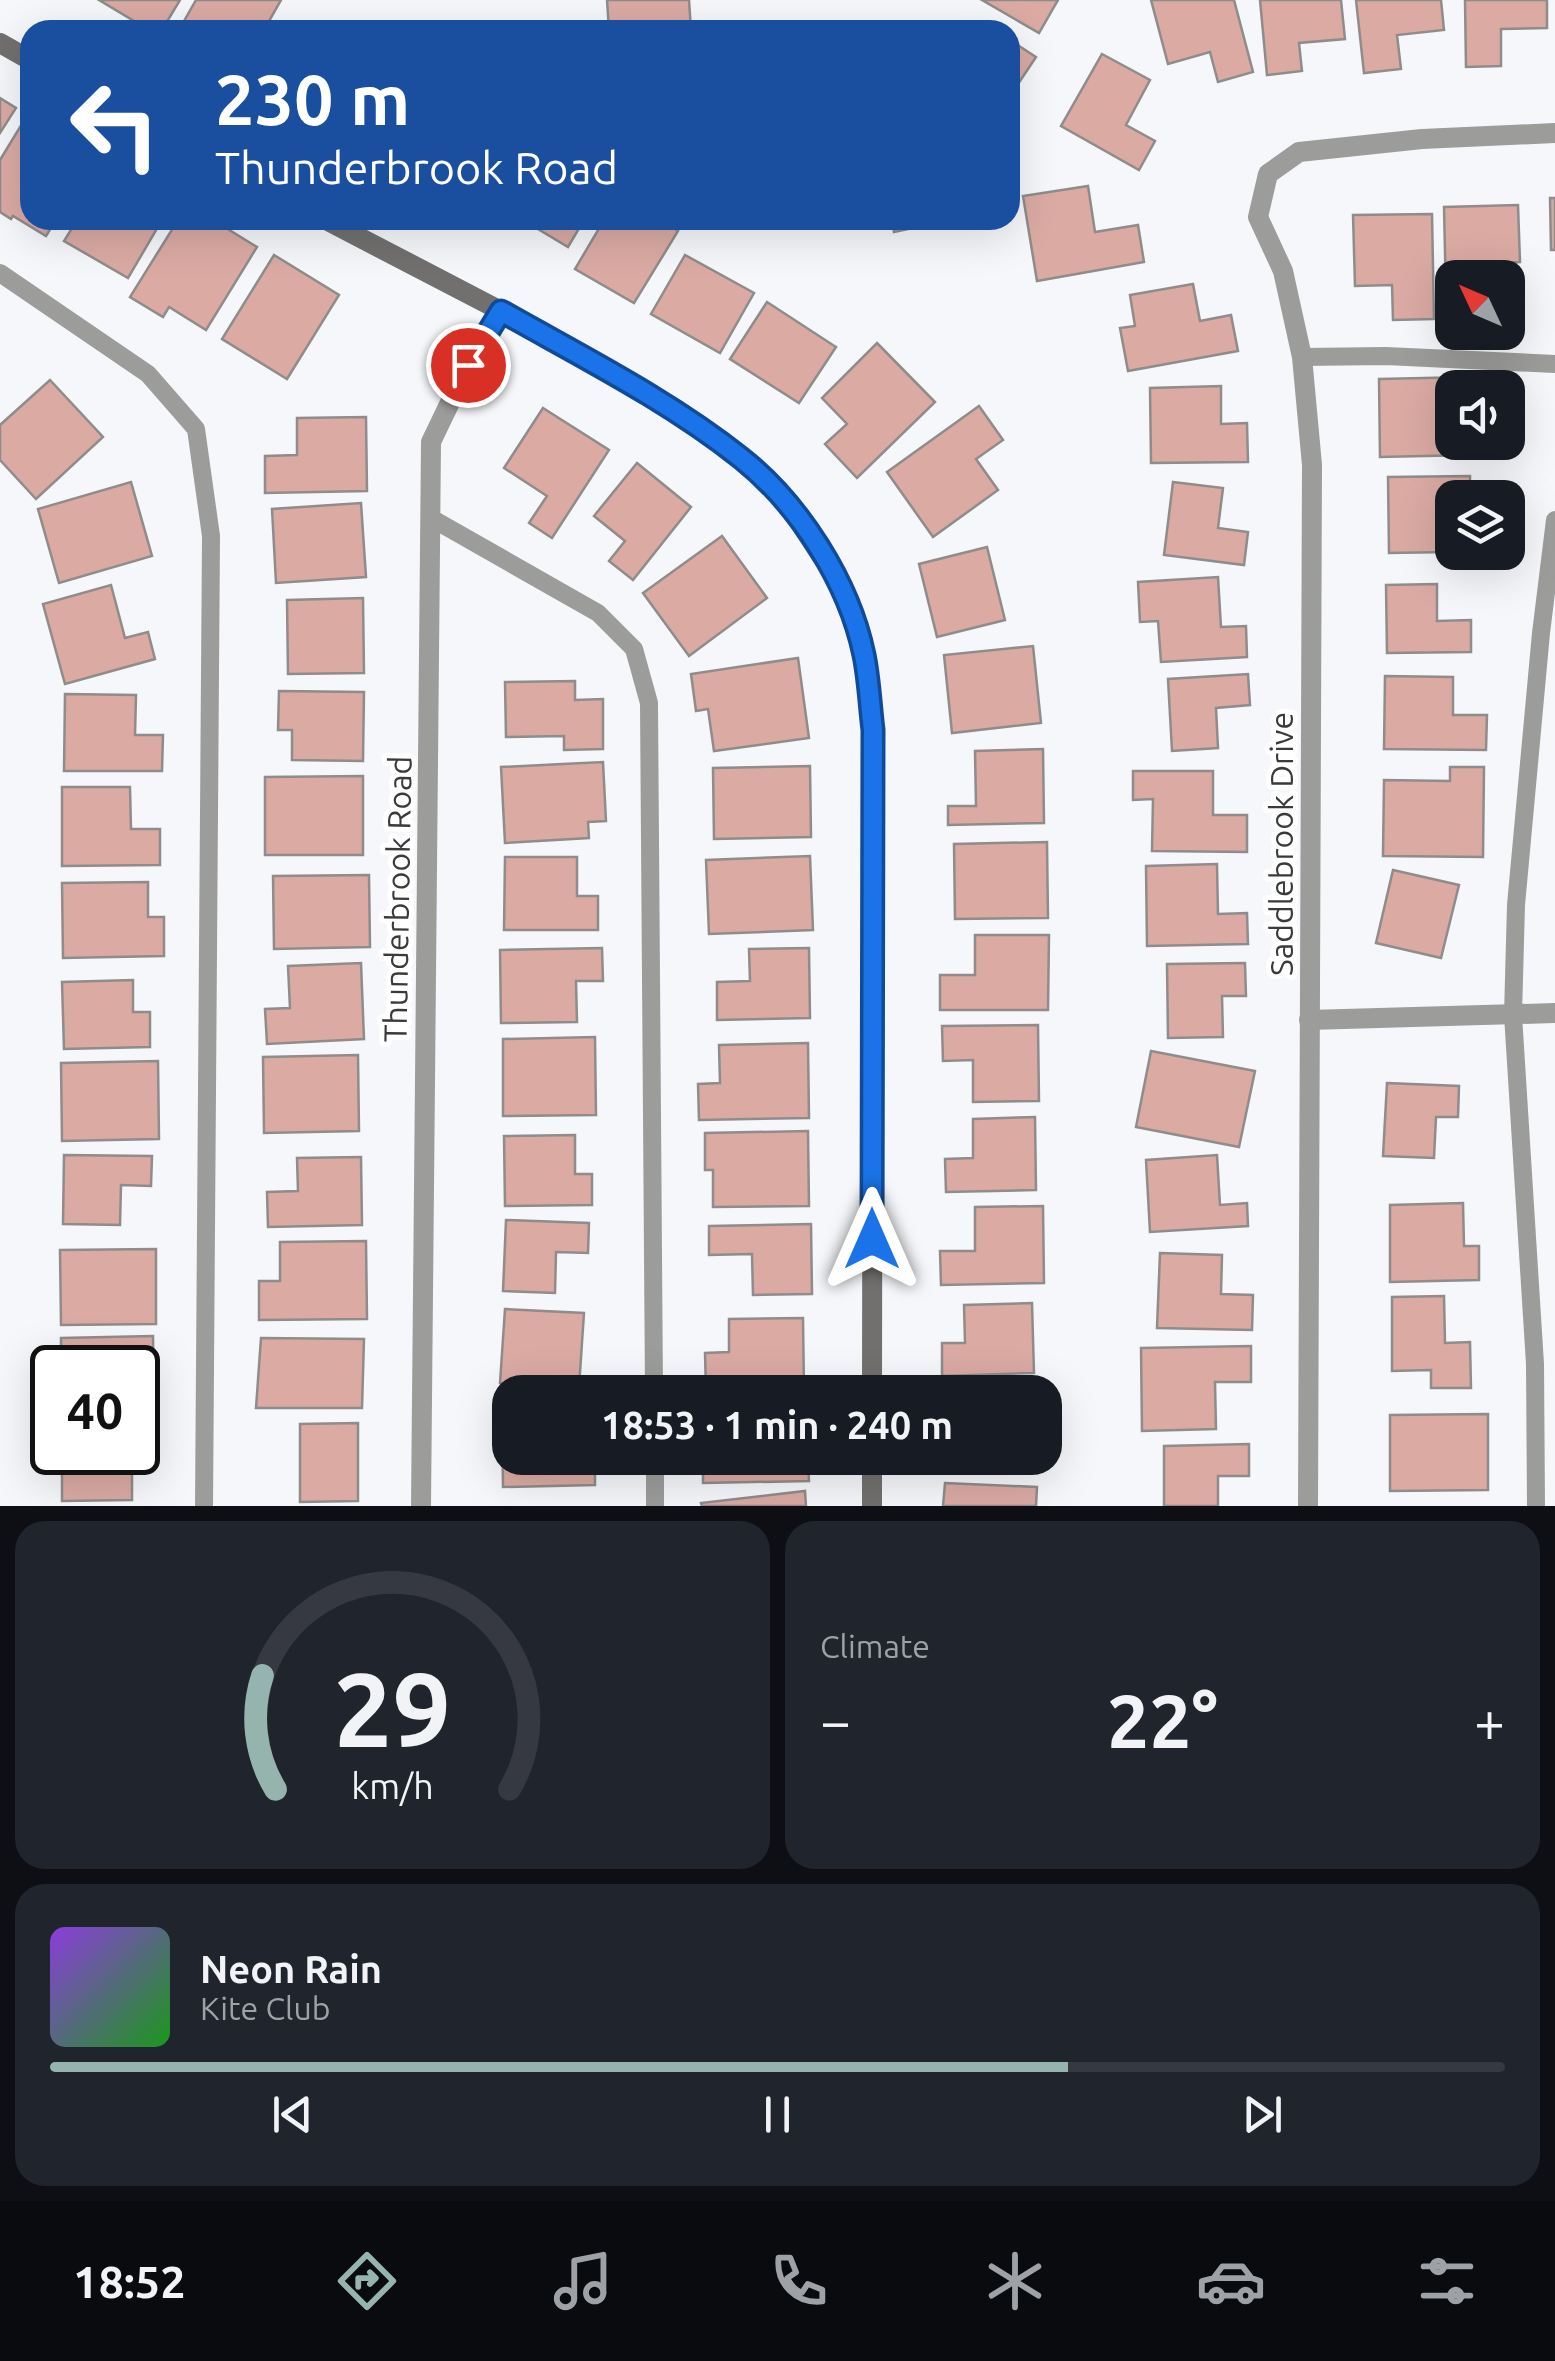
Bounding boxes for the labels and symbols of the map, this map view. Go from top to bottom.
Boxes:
north arrow [1435,260,1525,350]
pin [426,323,511,408]
street label: Saddlebrook Drive [1263,712,1299,976]
street label: Thunderbrook Road [377,755,417,1043]
position arrow [820,1187,924,1291]
speed limit sign: 40 [30,1345,160,1475]

